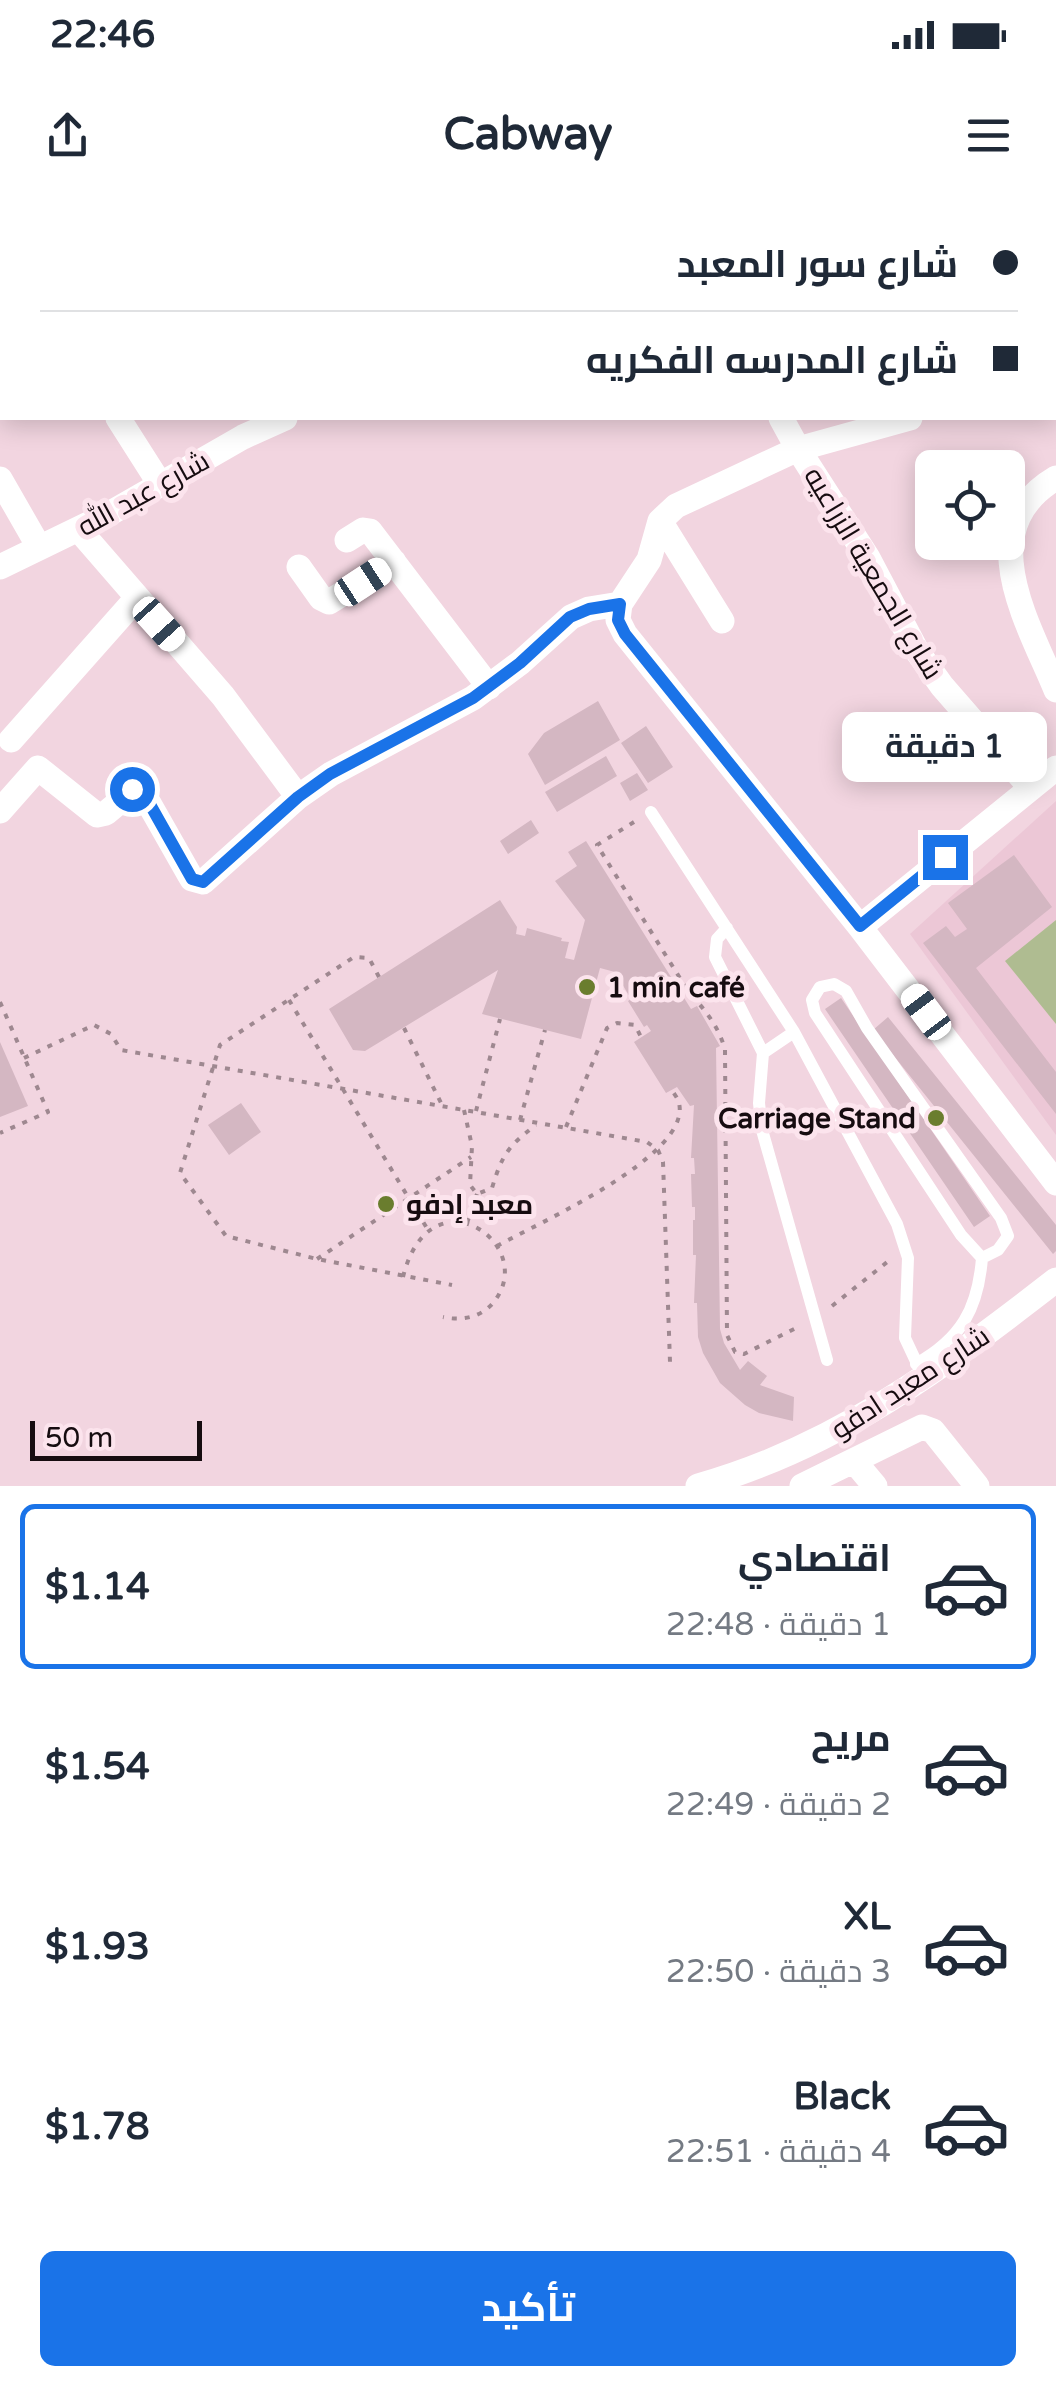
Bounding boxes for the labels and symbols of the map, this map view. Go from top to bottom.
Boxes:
street label: شارع عبد الله [71,442,216,545]
street label: شارع الجمعية الزراعيه [796,461,950,686]
car [330,553,396,611]
car [128,592,190,656]
callout: 1 دقيقة [842,712,1048,782]
route start [110,767,155,812]
route end [923,835,968,880]
place label: 1 min café [607,971,745,1005]
marker: 1 min café [576,976,598,998]
car [896,979,956,1045]
place label: Carriage Stand [718,1102,916,1136]
marker: Carriage Stand [925,1107,947,1129]
place label: معبد إدفو [406,1188,533,1223]
marker: معبد إدفو [375,1193,397,1215]
street label: شارع معبد ادفو [825,1319,997,1448]
scale bar [30,1416,202,1460]

